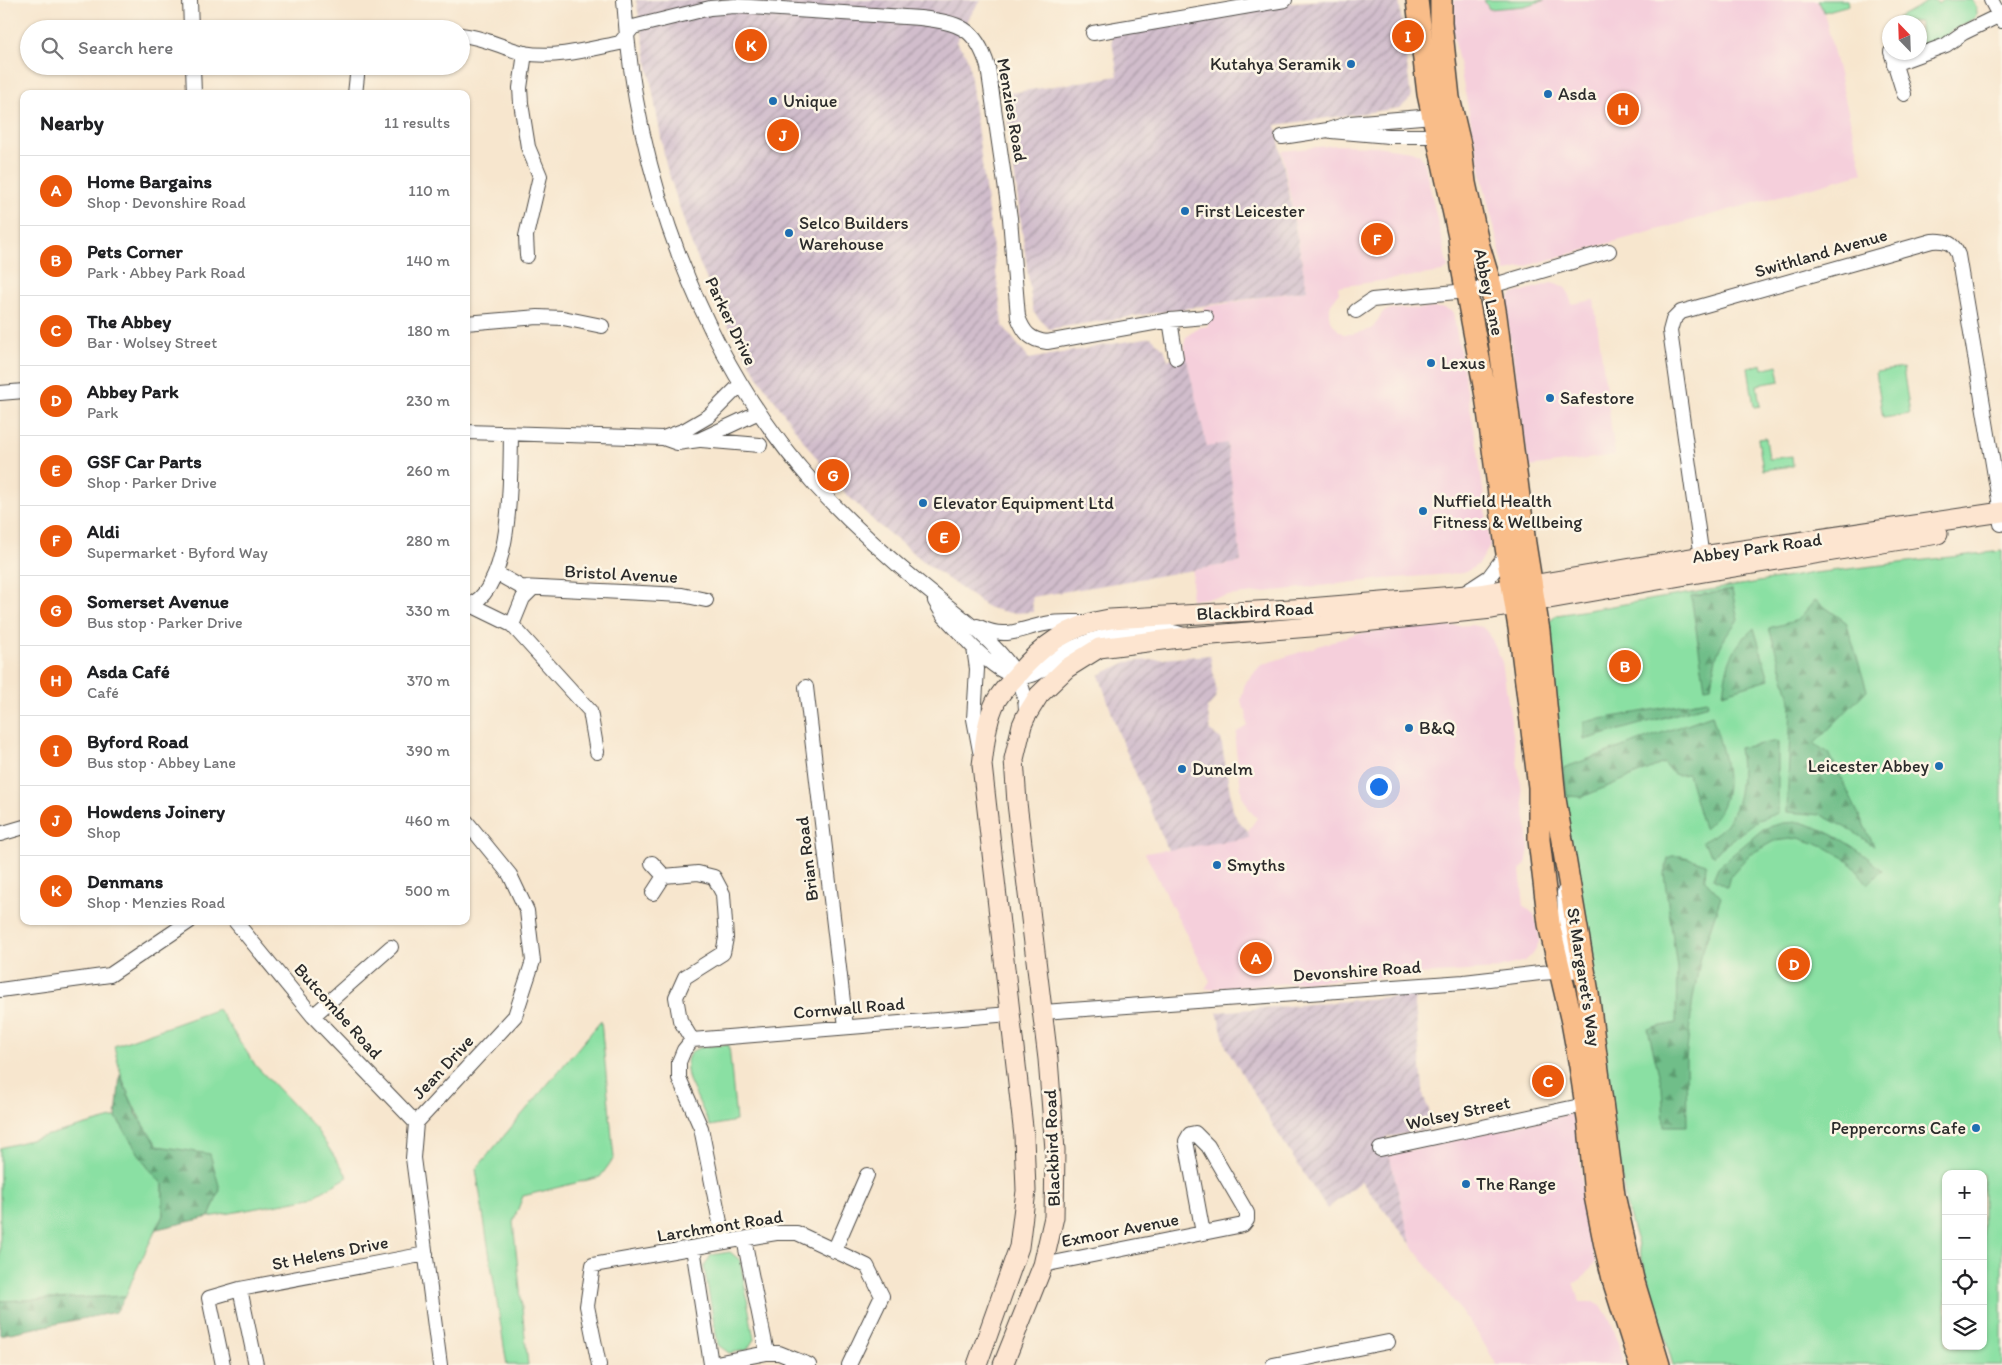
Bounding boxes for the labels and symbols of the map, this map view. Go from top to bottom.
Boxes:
north arrow [1882,15,1927,60]
pin: I [1392,17,1424,55]
pin: K [735,26,767,64]
place label: Kutahya Seramik [1210,53,1342,75]
street label: Menzies Road [992,56,1032,164]
marker: Kutahya Seramik [1345,58,1357,70]
place label: Asda [1558,83,1597,105]
marker: Asda [1542,88,1554,100]
place label: Unique [783,90,837,112]
pin: H [1607,90,1639,128]
marker: Unique [767,95,779,107]
pin: J [767,116,799,154]
place label: First Leicester [1195,200,1305,222]
marker: First Leicester [1179,205,1191,217]
place label: Selco Builders Warehouse [799,212,909,255]
pin: F [1361,220,1393,258]
street label: Swithland Avenue [1752,224,1890,282]
marker: Selco Builders Warehouse [783,227,795,239]
street label: Abbey Lane [1469,247,1509,337]
street label: Parker Drive [700,273,762,369]
place label: Lexus [1441,352,1485,374]
marker: Lexus [1425,357,1437,369]
place label: Safestore [1560,387,1634,409]
marker: Safestore [1544,392,1556,404]
pin: G [817,456,849,494]
place label: Nuffield Health Fitness & Wellbeing [1433,490,1583,533]
place label: Elevator Equipment Ltd [933,492,1114,514]
marker: Elevator Equipment Ltd [917,497,929,509]
marker: Nuffield Health Fitness & Wellbeing [1417,505,1429,517]
pin: E [928,518,960,556]
street label: Abbey Park Road [1691,528,1823,568]
street label: Bristol Avenue [564,560,678,588]
street label: Blackbird Road [1196,597,1314,625]
pin: B [1609,647,1641,685]
place label: B&Q [1419,717,1455,739]
marker: B&Q [1403,722,1415,734]
place label: Leicester Abbey [1808,755,1930,777]
place label: Dunelm [1192,758,1253,780]
marker: Leicester Abbey [1933,760,1945,772]
marker: Dunelm [1176,763,1188,775]
your location [1366,774,1392,800]
street label: Brian Road [791,815,823,903]
place label: Smyths [1227,854,1285,876]
marker: Smyths [1211,859,1223,871]
street label: St Margaret's Way [1562,906,1606,1048]
pin: A [1240,939,1272,977]
pin: D [1778,945,1810,983]
street label: Devonshire Road [1292,956,1422,986]
street label: Butcombe Road [289,959,387,1064]
street label: Cornwall Road [792,992,906,1024]
street label: Jean Drive [408,1030,478,1104]
pin: C [1532,1062,1564,1100]
street label: Blackbird Road [1039,1089,1065,1207]
street label: Wolsey Street [1404,1091,1512,1135]
place label: Peppercorns Cafe [1831,1117,1966,1139]
marker: Peppercorns Cafe [1970,1122,1982,1134]
place label: The Range [1476,1173,1556,1195]
marker: The Range [1460,1178,1472,1190]
street label: Larchmont Road [655,1205,785,1247]
street label: Exmoor Avenue [1059,1208,1181,1252]
street label: St Helens Drive [270,1231,390,1275]

